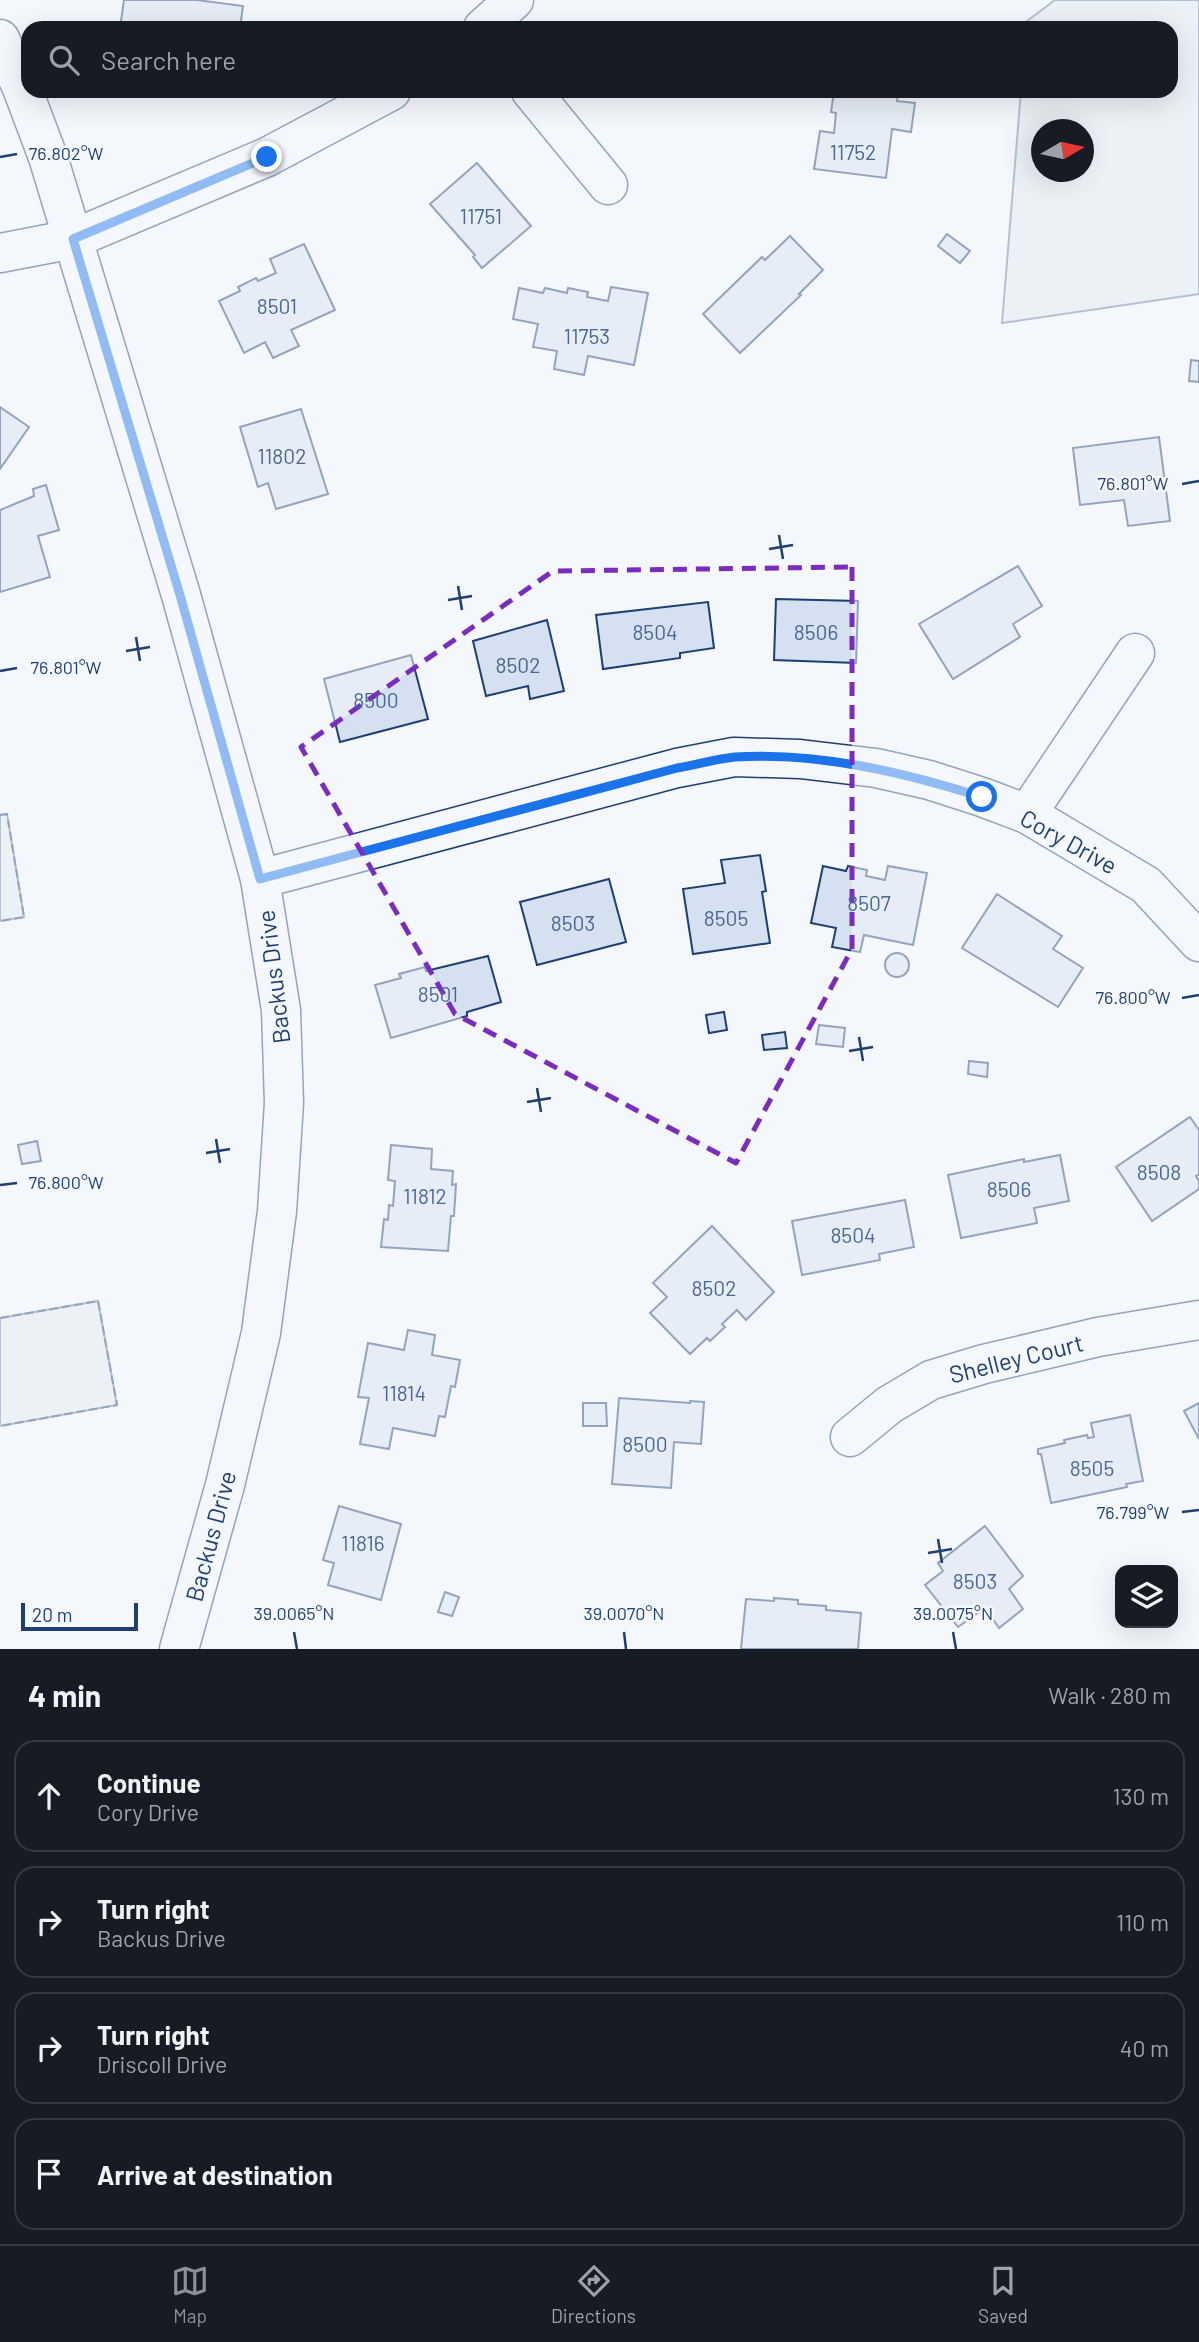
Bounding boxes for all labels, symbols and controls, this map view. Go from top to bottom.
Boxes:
search box [21,21,1178,98]
icon: search [45,41,83,79]
text: Search here [101,44,236,75]
north arrow [1031,119,1094,182]
house number: 11752 [830,139,876,164]
route end [251,141,282,172]
text: 76.802°W [29,142,104,164]
house number: 11751 [460,203,502,228]
house number: 8501 [257,293,297,318]
house number: 11753 [564,323,610,348]
house number: 11802 [258,443,306,468]
text: 76.801°W [1098,472,1169,494]
house number: 8504 [632,619,678,644]
house number: 8506 [794,619,838,644]
house number: 8502 [496,652,540,677]
text: 76.801°W [31,656,102,678]
house number: 8500 [353,687,399,712]
route start [966,781,997,812]
street label: Cory Drive [1015,803,1123,879]
house number: 8507 [847,890,891,915]
house number: 8505 [704,905,748,930]
street label: Backus Drive [250,909,296,1045]
house number: 8503 [551,910,595,935]
house number: 8501 [418,981,458,1006]
text: 76.800°W [1095,986,1171,1008]
house number: 8508 [1137,1159,1181,1184]
text: 76.800°W [28,1171,104,1193]
house number: 8506 [987,1176,1031,1201]
house number: 11812 [403,1183,447,1208]
house number: 8504 [830,1222,876,1247]
house number: 8502 [692,1275,736,1300]
street label: Shelley Court [946,1327,1086,1389]
house number: 11814 [382,1380,426,1405]
house number: 8500 [622,1431,668,1456]
house number: 8505 [1070,1455,1114,1480]
street label: Backus Drive [179,1467,241,1605]
text: 76.799°W [1097,1501,1170,1523]
house number: 11816 [341,1530,385,1555]
map controls [1115,1565,1178,1628]
button: layers [1115,1565,1178,1628]
house number: 8503 [953,1568,997,1593]
scale bar [21,1600,138,1632]
text: 39.0065°N [254,1602,334,1624]
text: 39.0070°N [583,1602,665,1624]
text: 39.0075°N [913,1602,993,1624]
text: 20 m [32,1603,72,1626]
text: 4 min [28,1677,101,1713]
text: Walk · 280 m [1048,1681,1171,1709]
text: Continue [97,1767,201,1798]
icon: ahead [30,1777,68,1815]
text: 130 m [1112,1782,1169,1810]
text: Cory Drive [97,1798,199,1826]
text: Turn right [97,1893,210,1924]
icon: right [30,1903,68,1941]
text: 110 m [1116,1908,1169,1936]
text: Backus Drive [97,1924,226,1952]
text: Turn right [97,2019,210,2050]
icon: right [30,2029,68,2067]
text: 40 m [1120,2034,1169,2062]
text: Driscoll Drive [97,2050,227,2078]
icon: arrive [30,2155,68,2193]
text: Arrive at destination [97,2159,333,2190]
tab: Map [171,2262,209,2327]
tab: Directions [551,2262,636,2327]
tab: Saved [978,2262,1028,2327]

